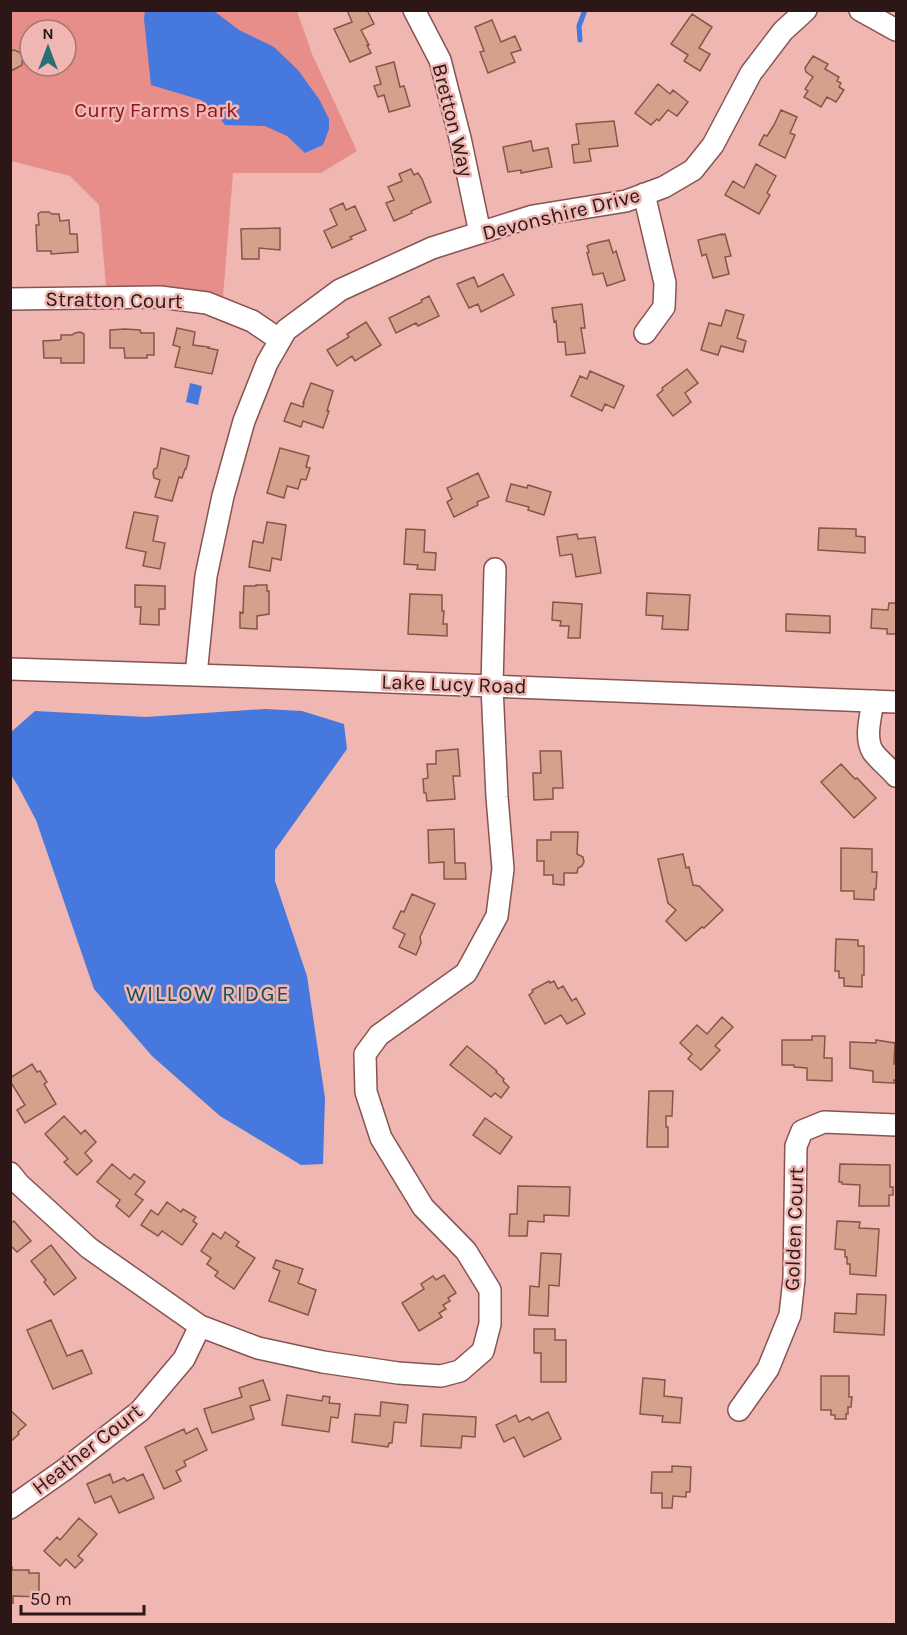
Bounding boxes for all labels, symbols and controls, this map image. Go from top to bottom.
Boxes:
north arrow [18,18,78,78]
text: N [42,24,54,43]
street label: Bretton Way [427,61,479,179]
park label: Curry Farms Park [74,98,238,122]
street label: Devonshire Drive [480,183,642,245]
street label: Stratton Court [45,287,183,313]
street label: Lake Lucy Road [381,669,527,699]
district label: WILLOW RIDGE [126,981,290,1007]
street label: Golden Court [780,1166,808,1292]
street label: Heather Court [27,1399,147,1499]
scale bar [21,1578,144,1616]
text: 50 m [30,1588,72,1610]

